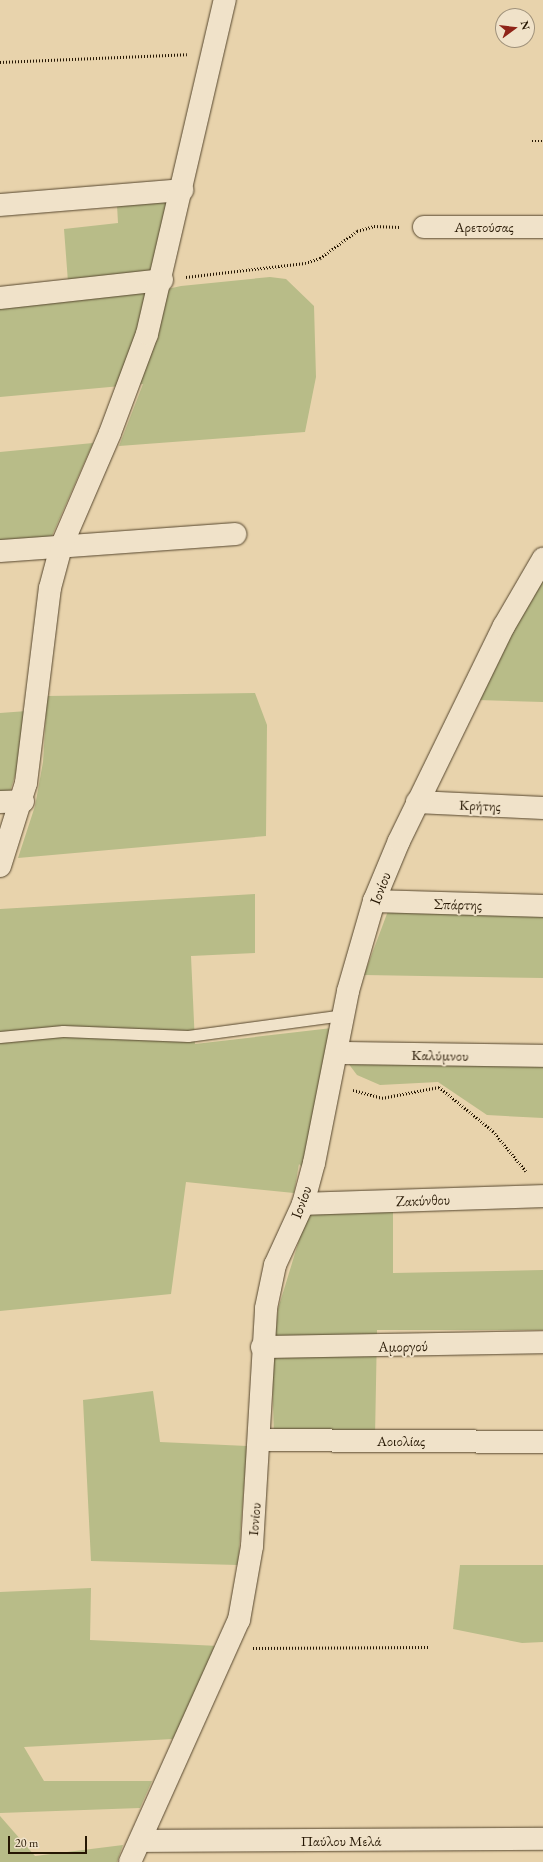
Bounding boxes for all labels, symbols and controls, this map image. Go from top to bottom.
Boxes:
north arrow [495,8,535,48]
text: N [518,19,534,31]
street label: Αρετούσας [454,218,514,236]
street label: Κρήτης [459,795,501,815]
street label: Ιονίου [366,869,394,907]
street label: Σπάρτης [434,895,482,913]
street label: Καλύμνου [411,1046,469,1064]
street label: Ιονίου [287,1183,315,1221]
street label: Ζακύνθου [396,1190,450,1210]
street label: Αμοργού [378,1337,428,1355]
street label: Αοιολίας [377,1432,425,1450]
street label: Ιονίου [244,1502,264,1536]
scale bar [10,1828,89,1854]
street label: Παύλου Μελά [301,1832,381,1850]
text: 20 m [15,1835,38,1851]

